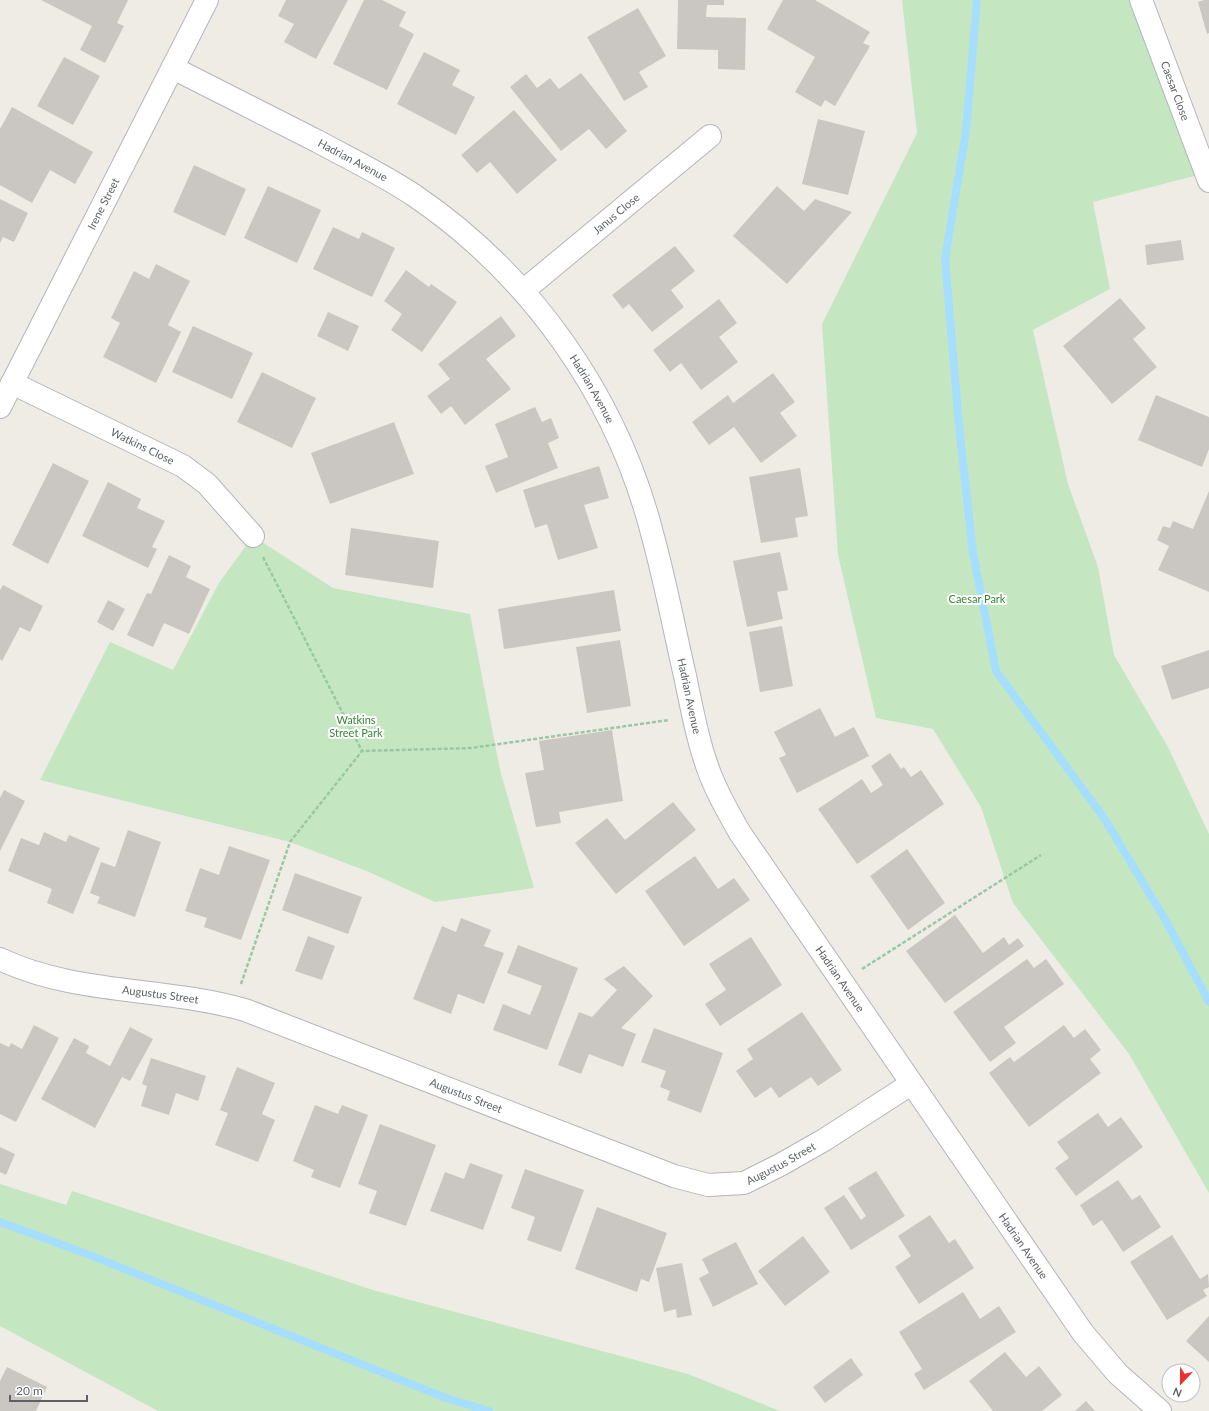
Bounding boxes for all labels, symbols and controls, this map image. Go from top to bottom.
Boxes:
street label: Caesar Close [1159,59,1193,122]
street label: Hadrian Avenue [316,136,390,184]
street label: Irene Street [84,175,122,232]
street label: Janus Close [590,190,642,236]
street label: Hadrian Avenue [567,352,617,425]
street label: Watkins Close [109,425,177,467]
park label: Caesar Park [949,592,1006,605]
street label: Hadrian Avenue [675,657,704,735]
park label: Watkins Street Park [329,713,383,739]
street label: Hadrian Avenue [813,943,868,1014]
street label: Augustus Street [122,983,200,1006]
street label: Augustus Street [428,1075,504,1115]
street label: Augustus Street [744,1139,818,1187]
street label: Hadrian Avenue [997,1210,1051,1281]
north arrow [1161,1363,1201,1403]
scale bar [10,1377,87,1403]
text: 20 m [16,1383,43,1398]
text: N [1171,1385,1183,1400]

